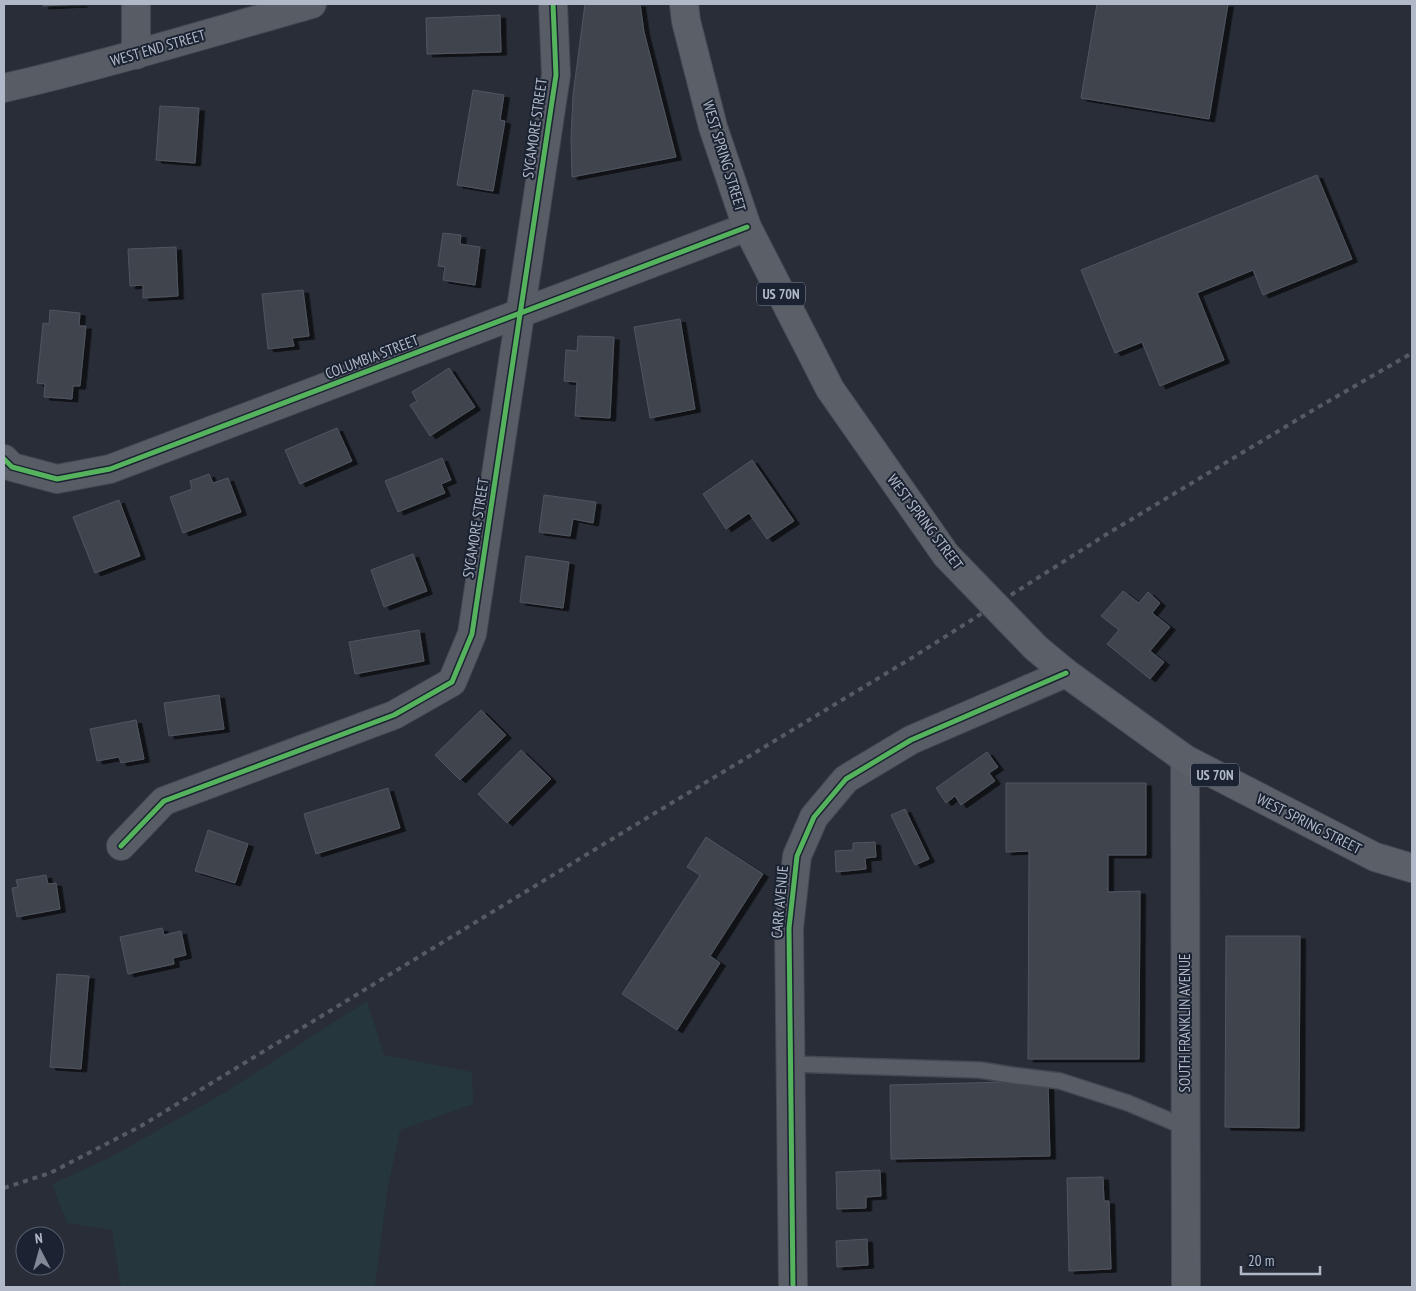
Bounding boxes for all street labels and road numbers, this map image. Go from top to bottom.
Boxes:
street label: WEST END STREET [108,25,208,70]
street label: SYCAMORE STREET [518,76,551,179]
street label: WEST SPRING STREET [699,98,750,214]
road number: US 70N [757,282,805,306]
street label: COLUMBIA STREET [322,330,422,383]
street label: WEST SPRING STREET [883,470,968,573]
street label: SYCAMORE STREET [458,476,493,579]
road number: US 70N [1191,764,1239,786]
street label: WEST SPRING STREET [1254,789,1365,858]
street label: CARR AVENUE [767,865,792,939]
street label: SOUTH FRANKLIN AVENUE [1175,954,1194,1092]

